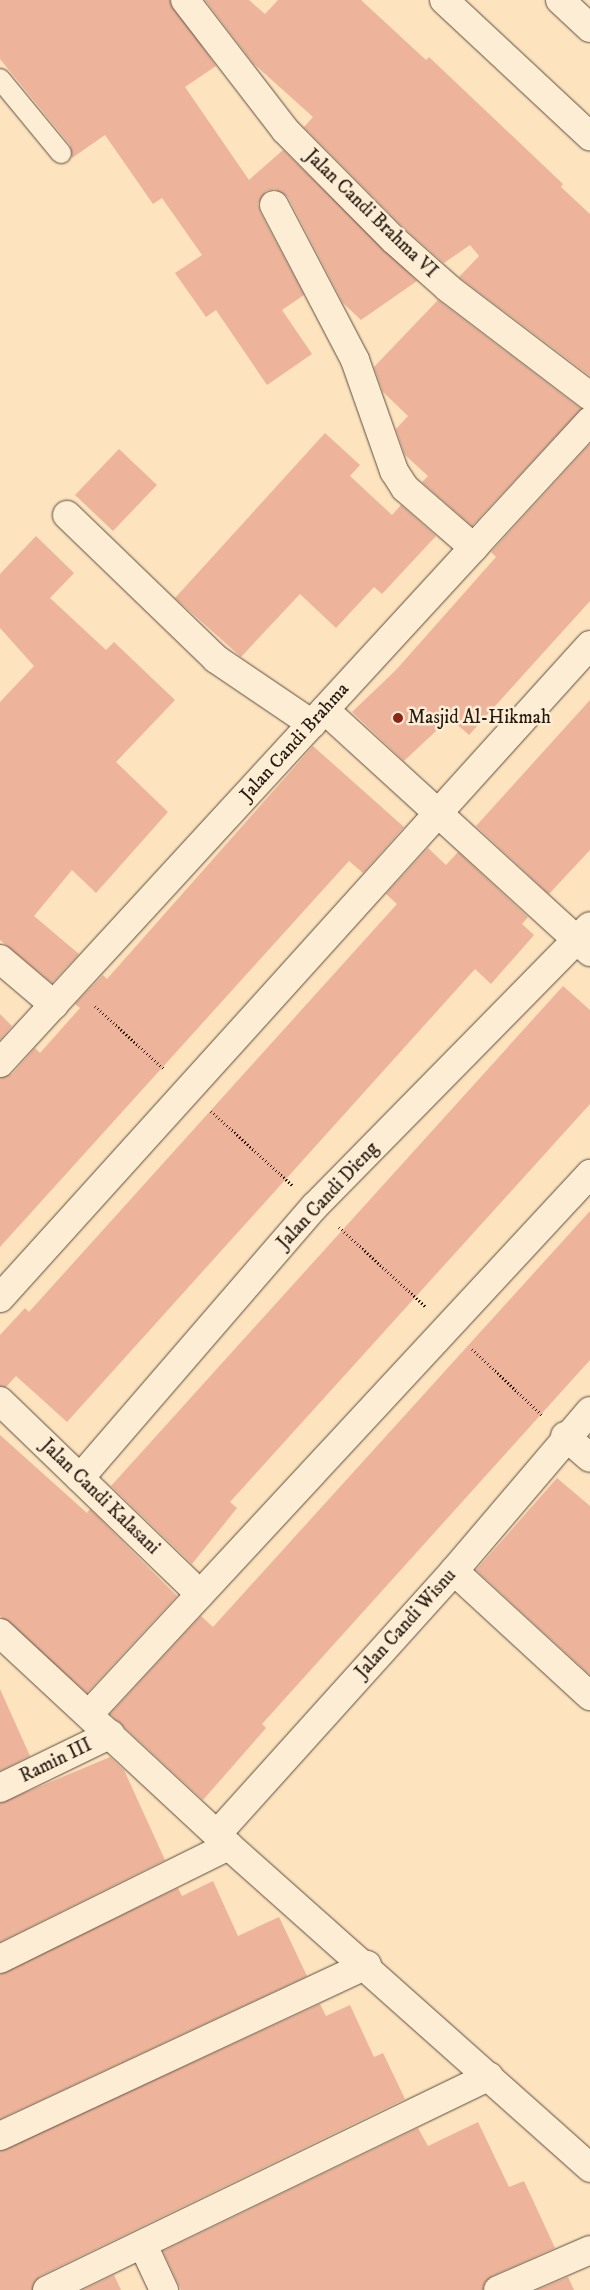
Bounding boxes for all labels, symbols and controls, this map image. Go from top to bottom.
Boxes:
street label: Jalan Candi Brahma VI [300,145,442,283]
street label: Jalan Candi Brahma [236,678,354,806]
place label: Masjid Al-Hikmah [408,707,551,729]
marker: Masjid Al-Hikmah [392,712,404,724]
street label: Jalan Candi Dieng [273,1138,383,1254]
street label: Jalan Candi Kalasani [36,1434,164,1560]
street label: Jalan Candi Wisnu [351,1564,461,1684]
street label: Ramin III [16,1734,96,1788]

